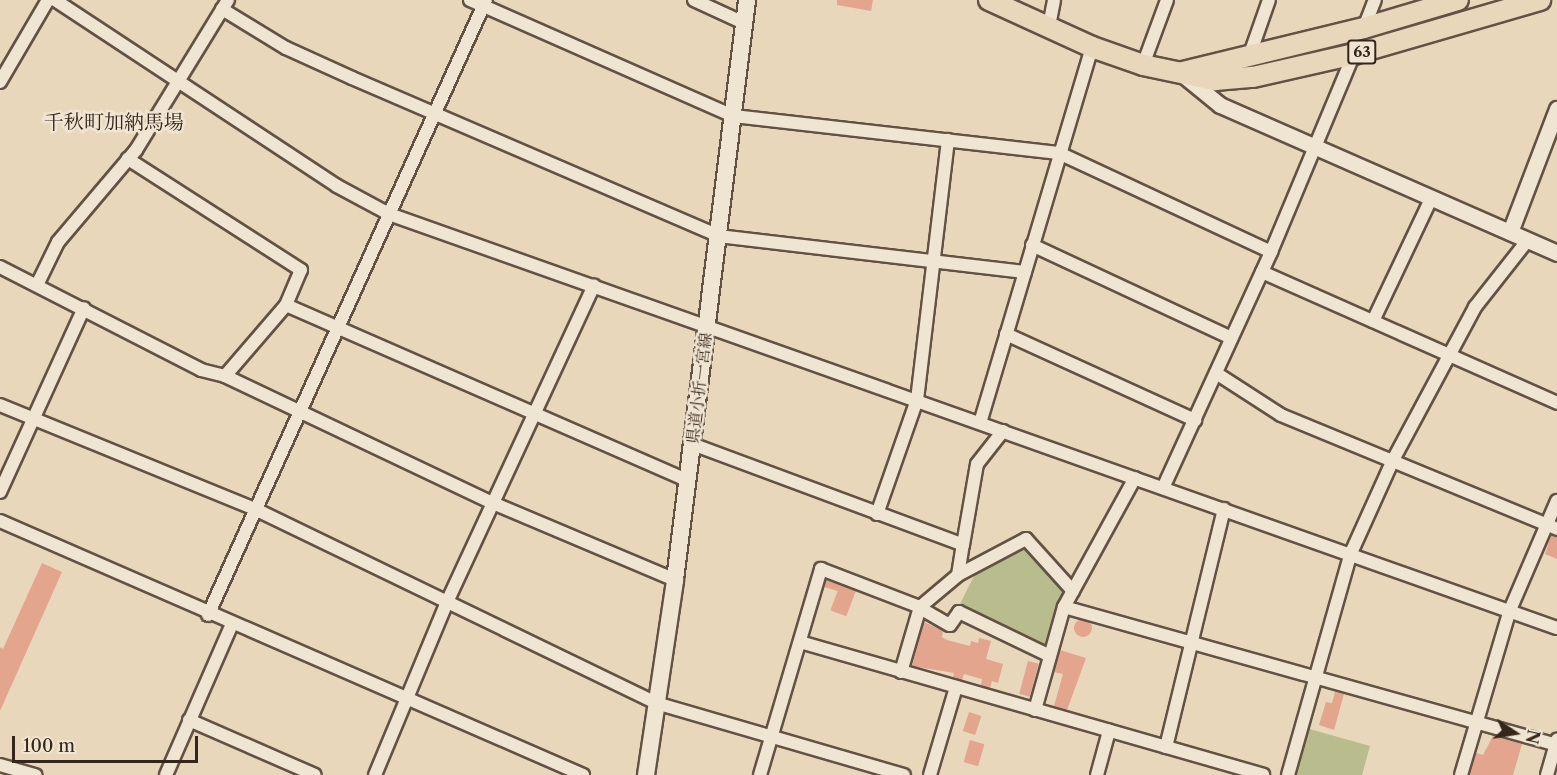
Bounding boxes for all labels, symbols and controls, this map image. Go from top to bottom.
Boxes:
road number: 63 [1347,40,1377,64]
district label: 千秋町加納馬場 [44,110,184,134]
street label: 県道小折一宮線 [683,331,715,445]
north arrow [1485,703,1545,763]
scale bar [15,724,201,762]
text: N [1521,728,1544,746]
text: 100 m [23,735,75,757]

